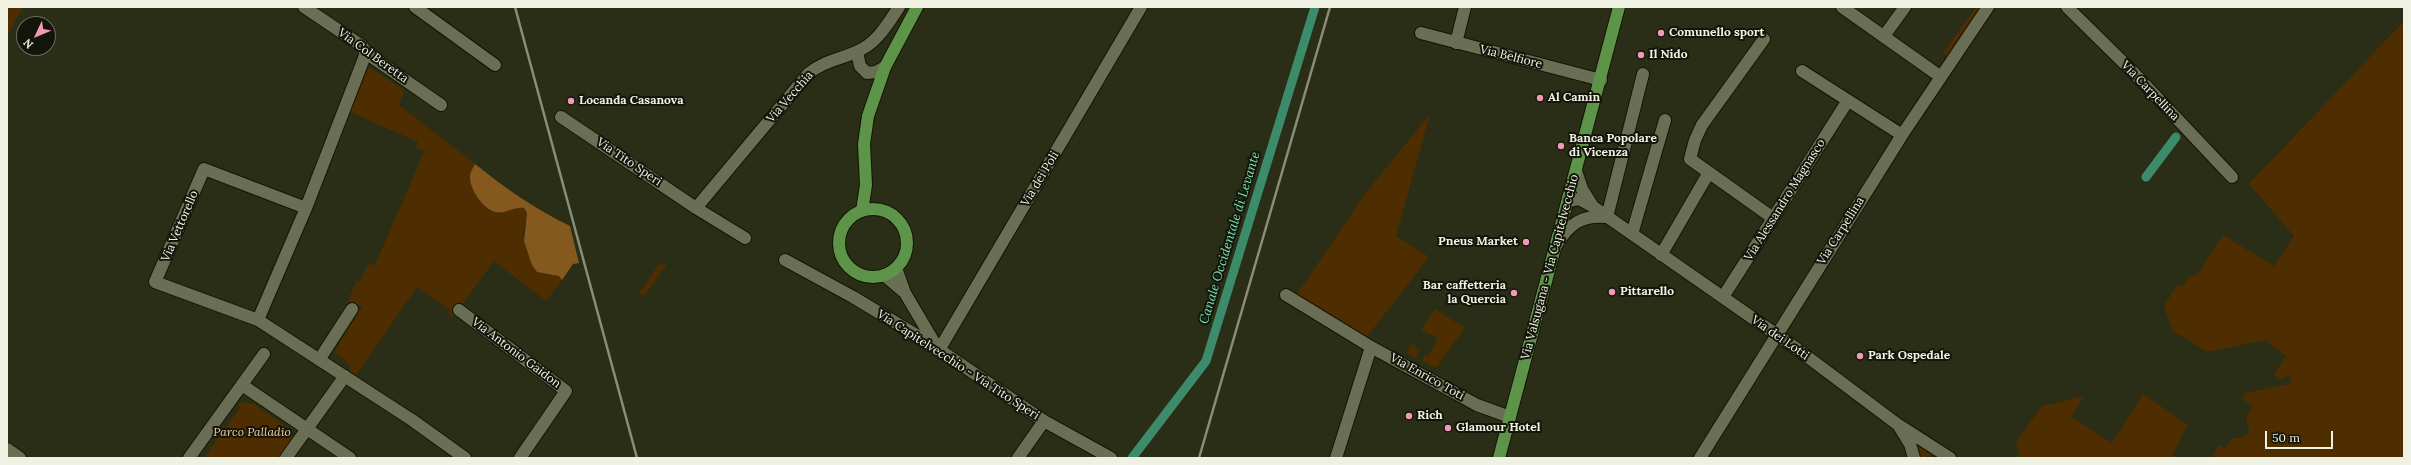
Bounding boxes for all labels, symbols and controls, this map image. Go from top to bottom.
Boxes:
north arrow [16,16,56,56]
street label: Via Col Beretta [335,26,411,86]
place label: Comunello sport [1669,26,1765,40]
marker: Comunello sport [1656,28,1666,38]
text: N [20,36,36,52]
street label: Via Belfiore [1478,42,1544,72]
place label: Il Nido [1649,48,1687,62]
marker: Il Nido [1636,50,1646,60]
street label: Via Carpellina [2118,58,2182,124]
street label: Via Vecchia [764,68,816,126]
place label: Al Camin [1548,91,1600,105]
marker: Al Camin [1535,93,1545,103]
place label: Locanda Casanova [579,94,684,108]
marker: Locanda Casanova [566,96,576,106]
place label: Banca Popolare di Vicenza [1569,132,1657,160]
street label: Via Tito Speri [594,135,664,189]
street label: Via Alessandro Magnasco [1742,136,1828,264]
marker: Banca Popolare di Vicenza [1556,141,1566,151]
street label: Via dei Poli [1018,149,1062,209]
water label: Canale Occidentale di Levante [1196,150,1264,326]
street label: Via Valsugana - Via Capitelvecchio [1518,173,1582,361]
street label: Via Vettorello [159,188,201,264]
street label: Via Carpellina [1814,194,1868,268]
place label: Pneus Market [1438,235,1518,249]
marker: Pneus Market [1521,237,1531,247]
place label: Bar caffetteria la Quercia [1423,279,1506,307]
place label: Pittarello [1620,285,1674,299]
marker: Pittarello [1607,287,1617,297]
marker: Bar caffetteria la Quercia [1509,288,1519,298]
street label: Via Capitelvecchio - Via Tito Speri [874,307,1042,423]
street label: Via dei Lotti [1748,313,1812,363]
street label: Via Antonio Gaidon [469,315,563,391]
place label: Park Ospedale [1868,349,1950,363]
street label: Via Enrico Toti [1388,351,1466,403]
marker: Park Ospedale [1855,351,1865,361]
place label: Rich [1417,409,1443,423]
marker: Rich [1404,411,1414,421]
place label: Glamour Hotel [1456,421,1540,435]
marker: Glamour Hotel [1443,423,1453,433]
scale bar [2267,423,2335,449]
park label: Parco Palladio [213,426,291,440]
text: 50 m [2272,430,2300,445]

